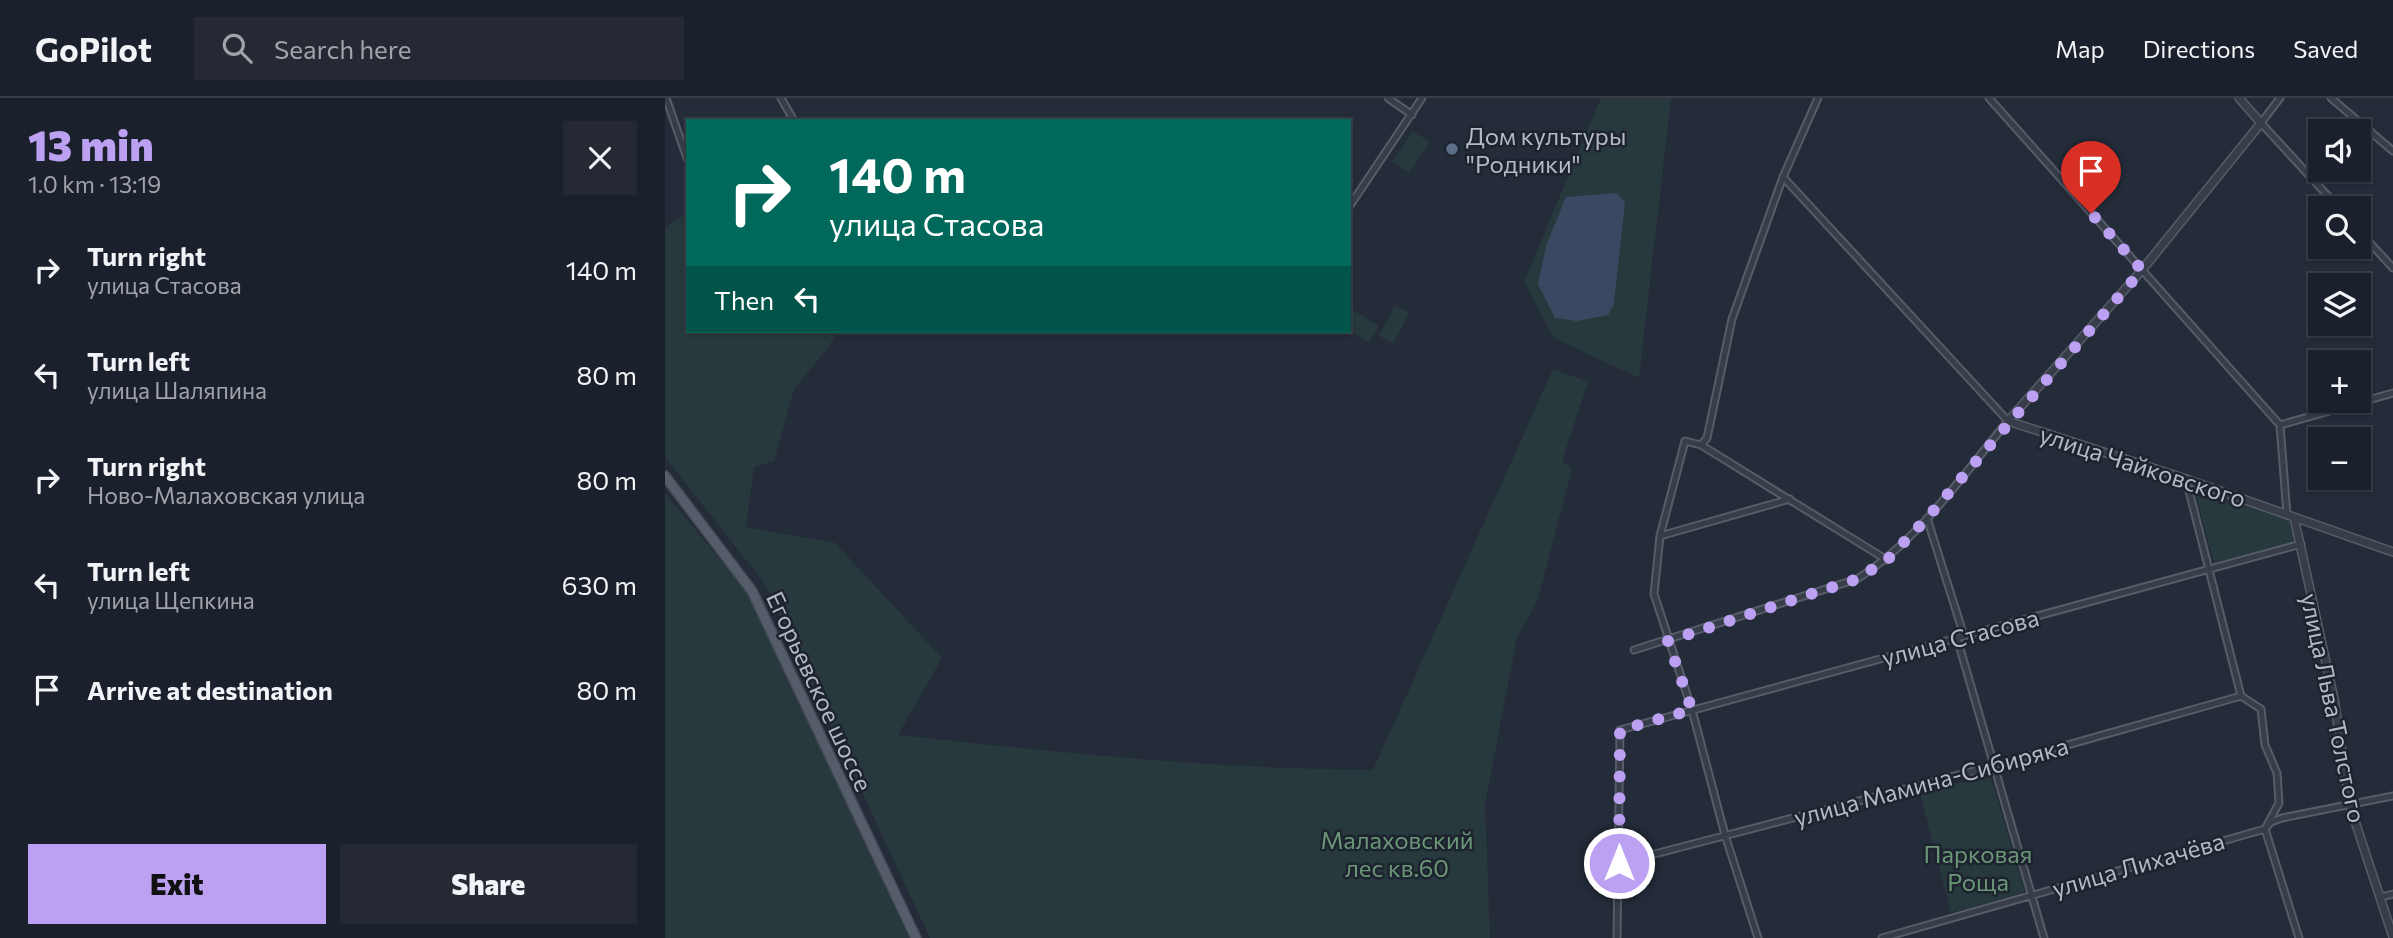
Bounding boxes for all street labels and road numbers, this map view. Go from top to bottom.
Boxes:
street label: улица Чайковского [2036,419,2250,513]
street label: Егорьевское шоссе [761,586,879,796]
street label: улица Льва Толстого [2295,591,2373,825]
street label: улица Стасова [1878,602,2042,672]
street label: улица Мамина-Сибиряка [1791,730,2071,832]
street label: улица Лихачёва [2049,826,2227,902]

